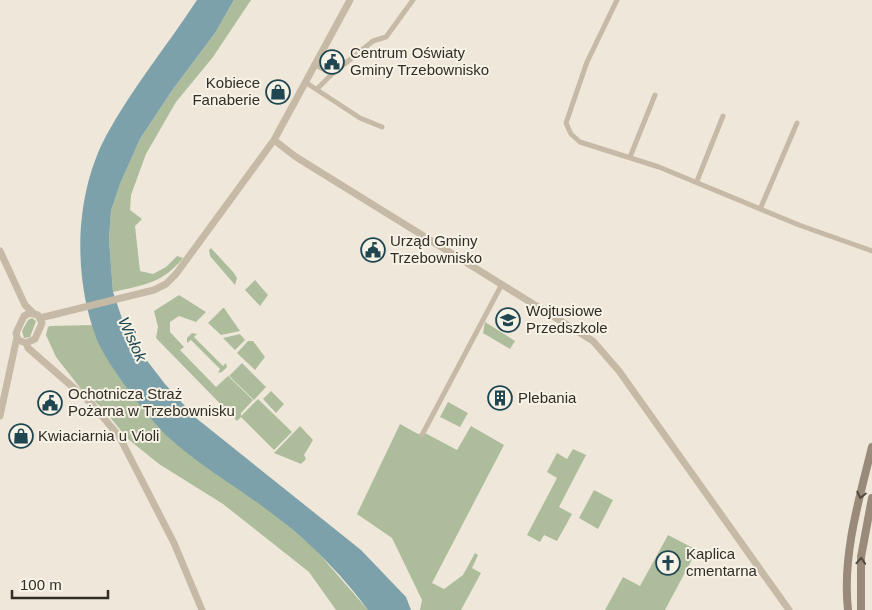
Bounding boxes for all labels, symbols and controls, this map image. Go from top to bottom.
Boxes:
place label: Centrum Oświaty Gminy Trzebownisko [350,44,489,78]
public building icon: Centrum Oświaty Gminy Trzebownisko [319,49,345,75]
place label: Kobiece Fanaberie [192,74,260,108]
shop icon: Kobiece Fanaberie [265,79,291,105]
place label: Urząd Gminy Trzebownisko [390,232,482,266]
public building icon: Urząd Gminy Trzebownisko [360,237,386,263]
place label: Wojtusiowe Przedszkole [526,302,608,336]
school or university icon: Wojtusiowe Przedszkole [495,307,521,333]
water label: Wisłok [115,314,151,365]
place label: Ochotnicza Straż Pożarna w Trzebownisku [68,385,235,419]
building icon: Plebania [487,385,513,411]
place label: Plebania [518,389,577,406]
public building icon: Ochotnicza Straż Pożarna w Trzebownisku [37,390,63,416]
shop icon: Kwiaciarnia u Violi [8,423,34,449]
place label: Kwiaciarnia u Violi [38,427,159,444]
one-way arrow [856,490,867,499]
place label: Kaplica cmentarna [686,545,758,579]
church icon: Kaplica cmentarna [655,550,681,576]
one-way arrow [856,557,867,565]
scale bar [12,568,109,600]
text: 100 m [20,576,62,593]

